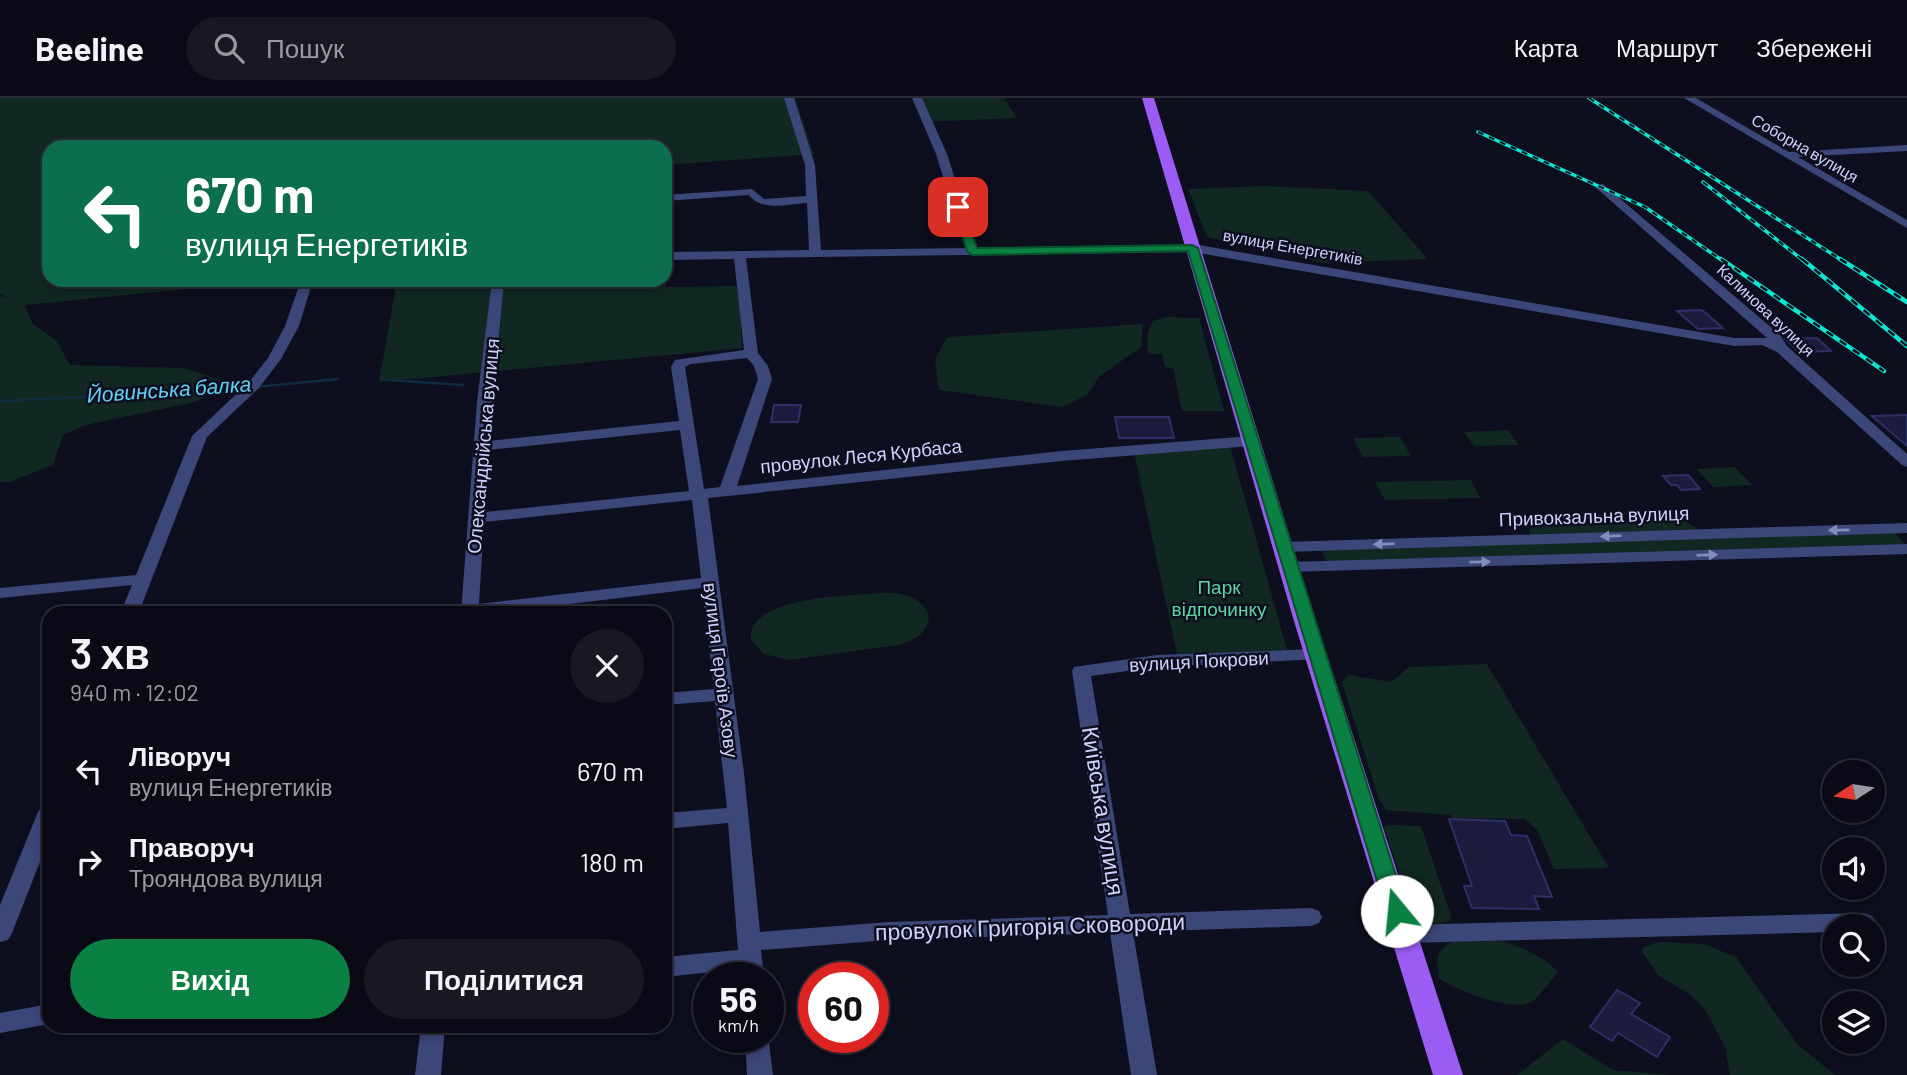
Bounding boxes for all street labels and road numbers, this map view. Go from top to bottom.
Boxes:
street label: Соборна вулиця [1748,109,1862,186]
street label: вулиця Енергетиків [1222,225,1364,268]
street label: Калинова вулиця [1714,260,1819,360]
street label: Олександрійська вулиця [462,337,503,555]
street label: провулок Леся Курбаса [759,433,963,478]
street label: Привокзальна вулиця [1498,501,1690,530]
street label: вулиця Героїв Азову [699,581,744,759]
street label: вулиця Покрови [1129,645,1269,676]
street label: Київська вулиця [1077,724,1131,897]
street label: провулок Григорія Сковороди [875,907,1185,945]

